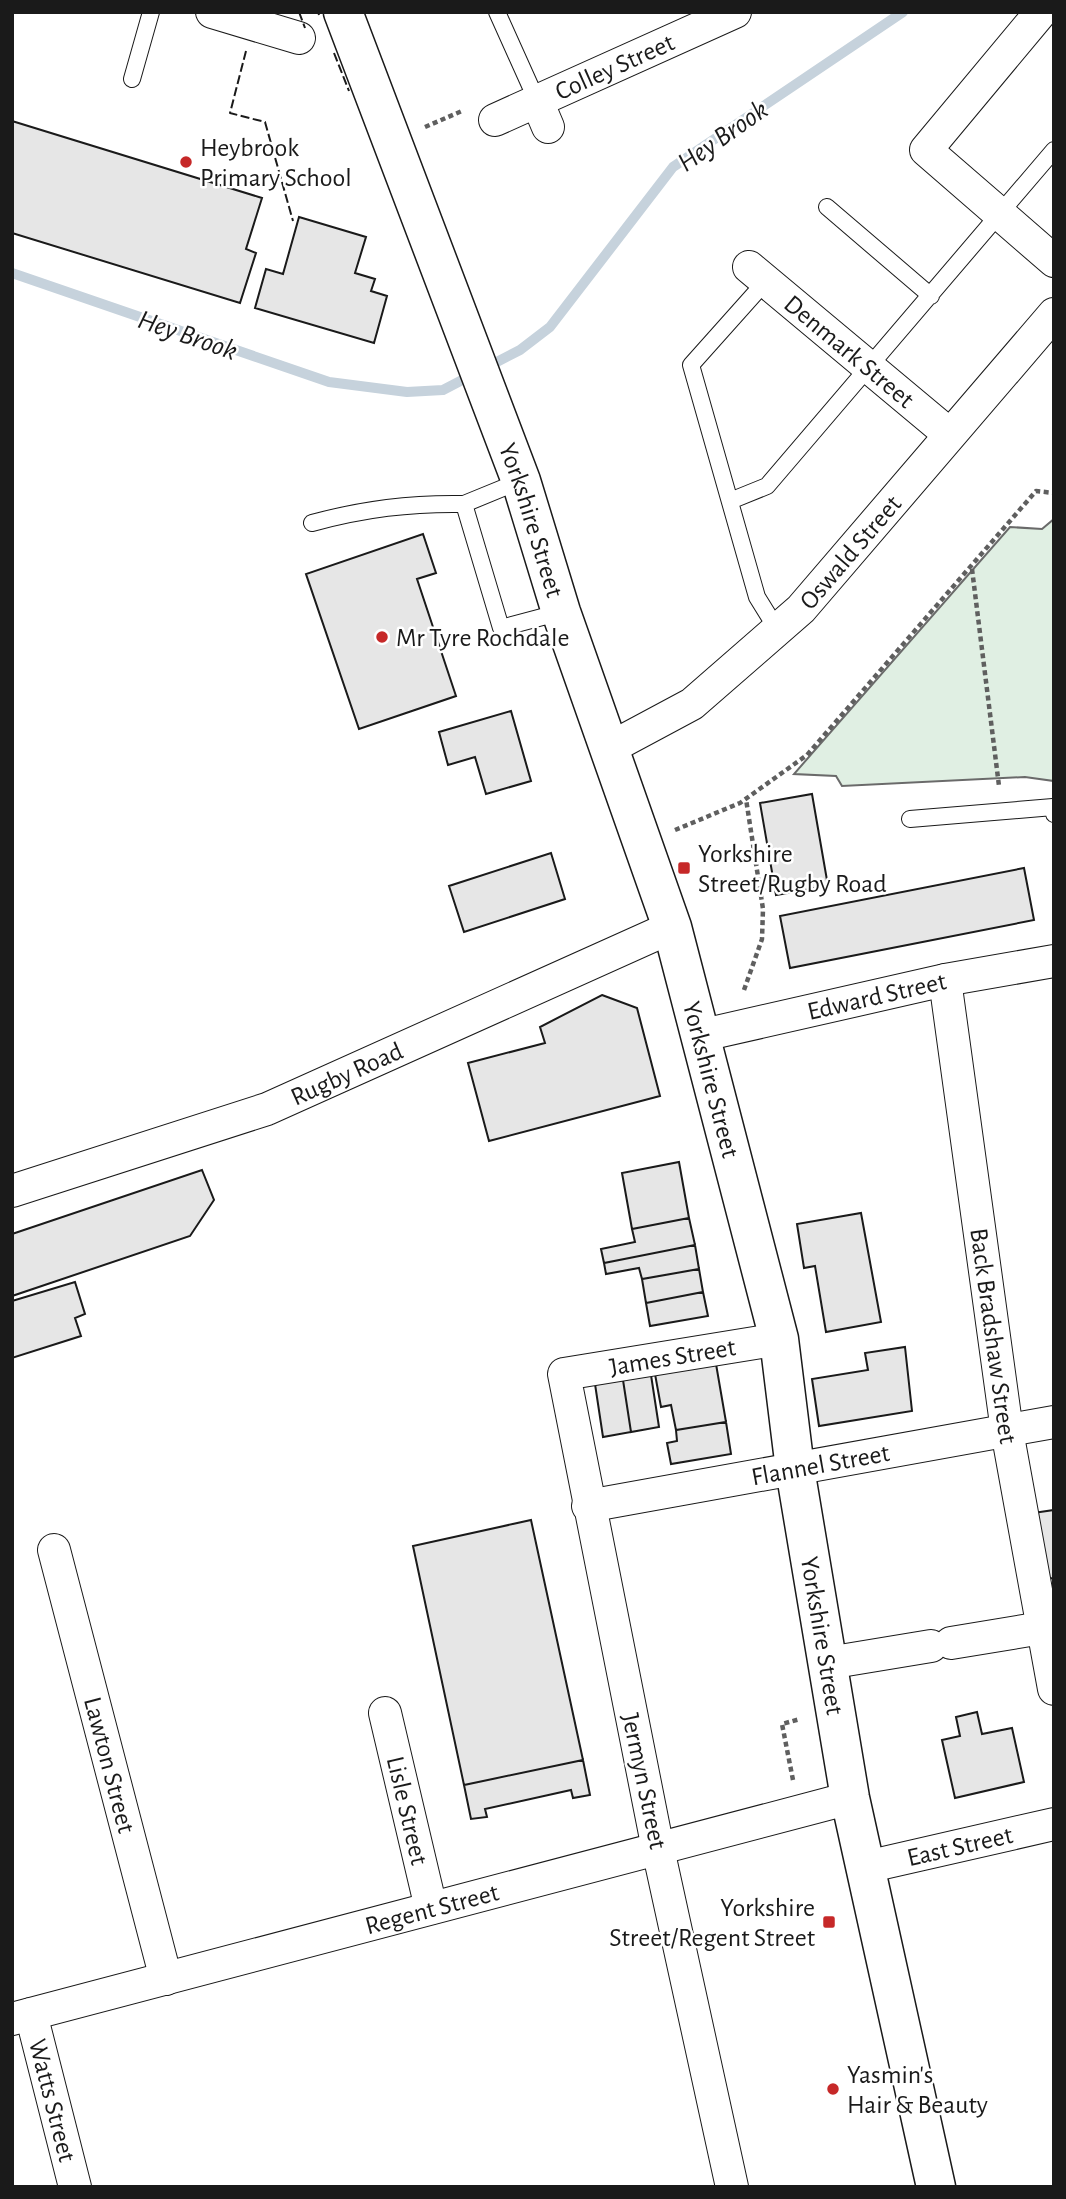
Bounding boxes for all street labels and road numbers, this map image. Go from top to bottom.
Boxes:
street label: Colley Street [551,29,678,105]
street label: Denmark Street [779,290,919,413]
street label: Yorkshire Street [494,440,568,600]
street label: Oswald Street [795,491,906,615]
street label: Edward Street [805,968,949,1025]
street label: Yorkshire Street [678,999,743,1160]
street label: Rugby Road [287,1038,407,1111]
street label: Back Bradshaw Street [965,1226,1021,1446]
street label: James Street [608,1334,737,1380]
street label: Flannel Street [749,1440,892,1490]
street label: Yorkshire Street [796,1554,848,1717]
street label: Lawton Street [79,1694,139,1836]
street label: Jermyn Street [617,1711,671,1852]
street label: Lisle Street [382,1754,432,1867]
street label: East Street [905,1822,1015,1871]
street label: Regent Street [362,1879,502,1939]
street label: Watts Street [24,2036,80,2165]

